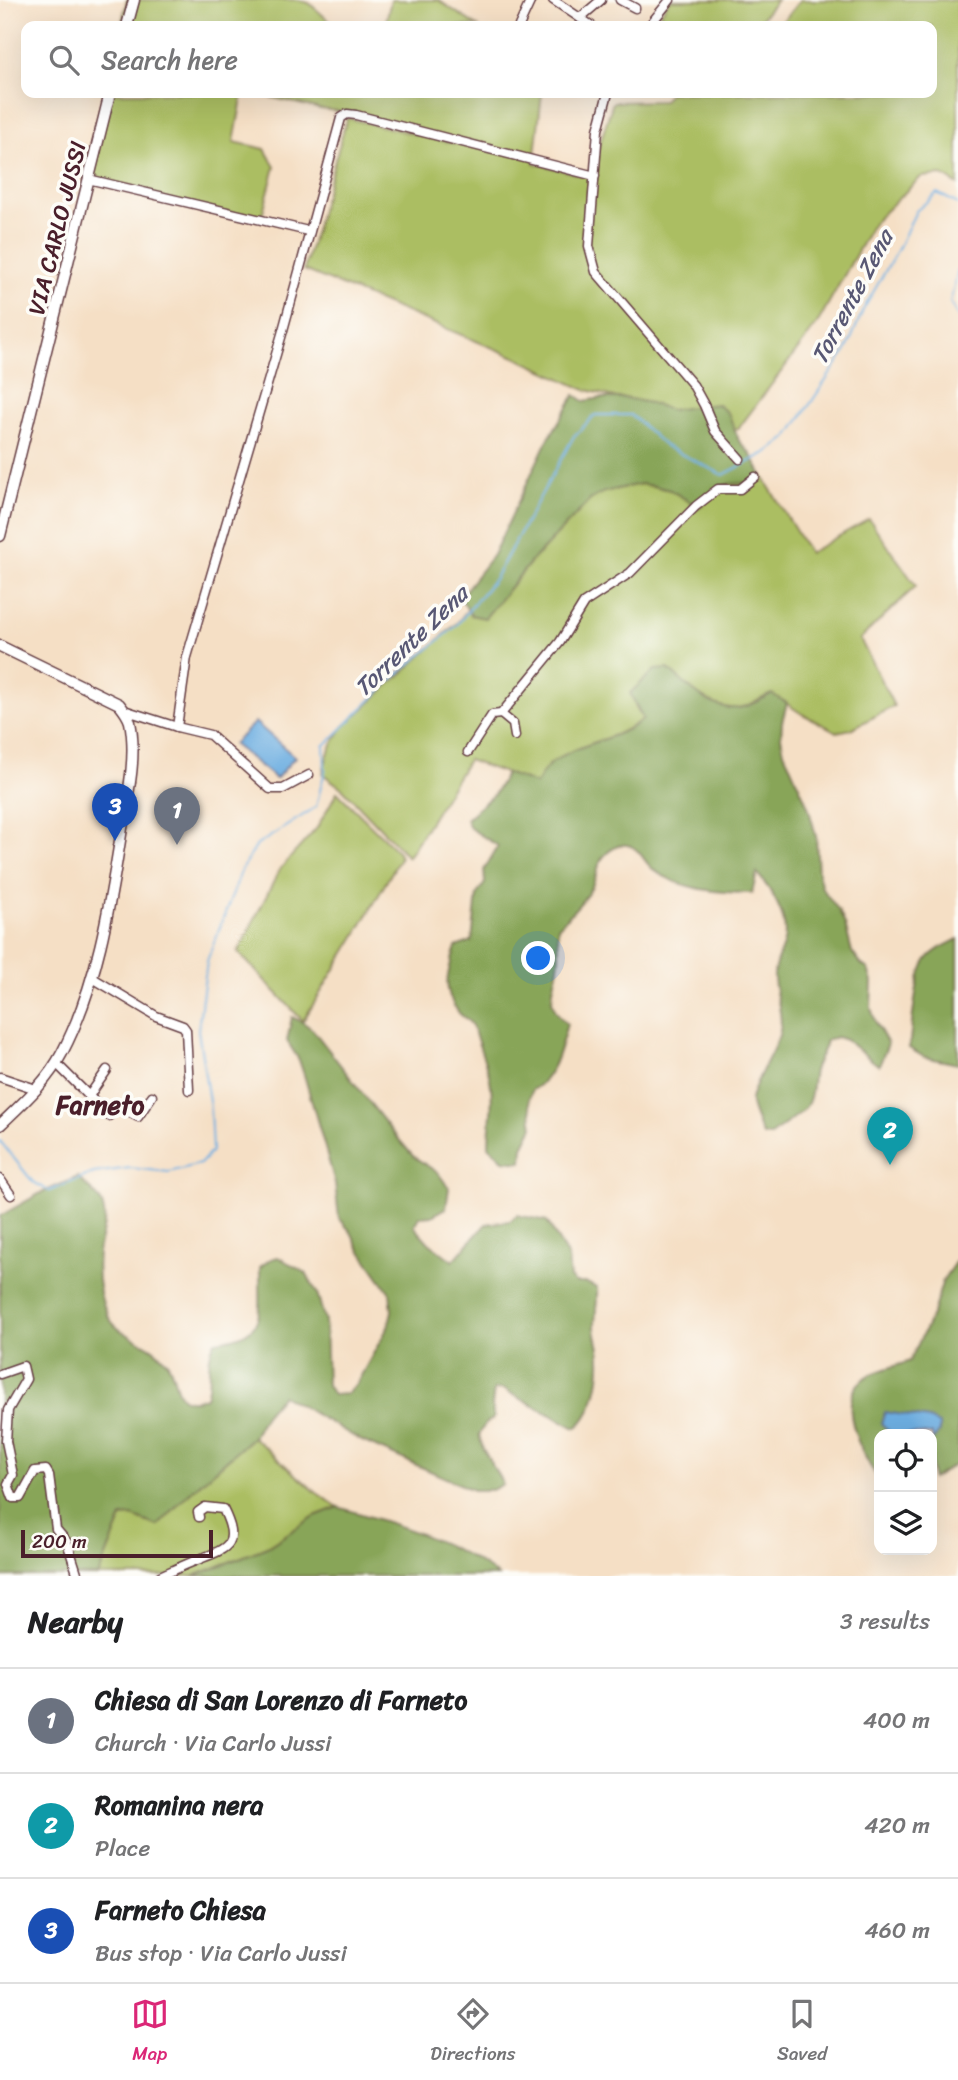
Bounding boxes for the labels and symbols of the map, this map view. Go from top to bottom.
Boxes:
street label: VIA CARLO JUSSI [16,137,99,319]
water label: Torrente Zena [799,220,906,372]
water label: Torrente Zena [344,573,481,707]
pin: 3 [92,783,138,841]
pin: 1 [154,787,200,845]
your location [521,941,555,975]
district label: Farneto [55,1082,144,1128]
pin: 2 [867,1107,913,1165]
scale bar [21,1527,214,1559]

